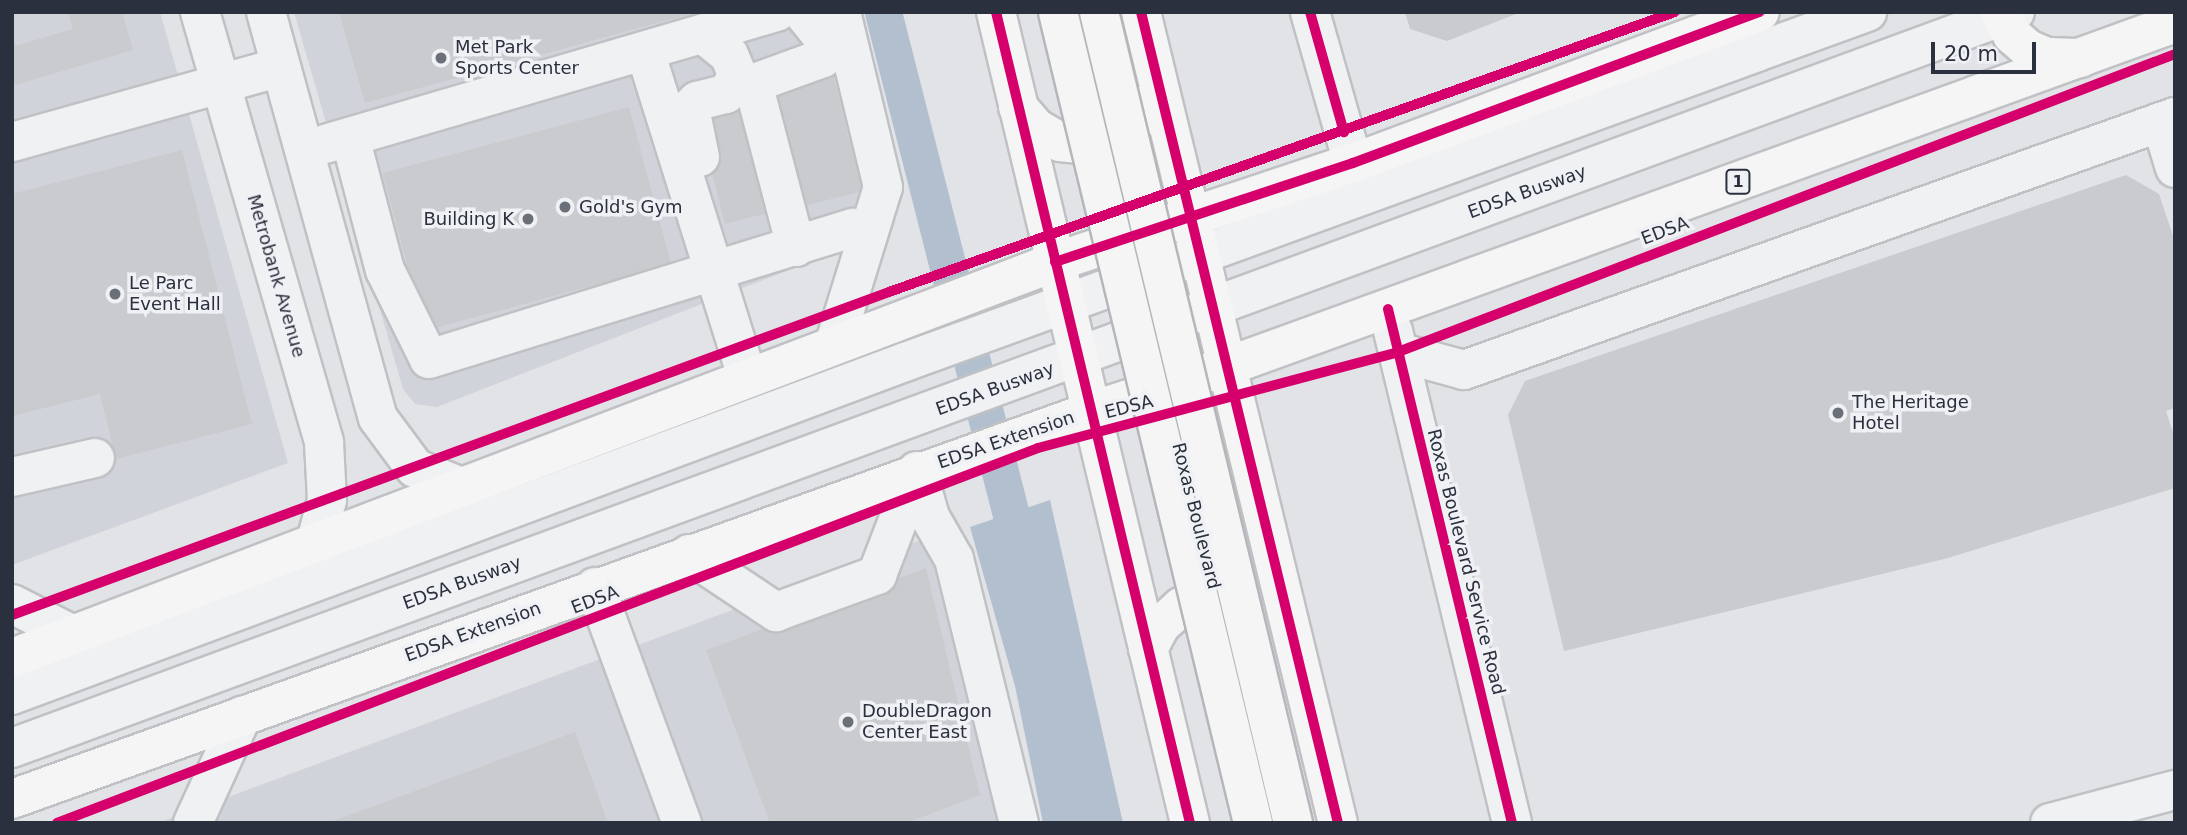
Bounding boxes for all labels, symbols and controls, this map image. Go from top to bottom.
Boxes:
scale bar [1935,28,2040,72]
place label: Met Park Sports Center [455,37,579,80]
text: 20 m [1944,42,1998,66]
marker: Met Park Sports Center [433,50,449,66]
street label: EDSA Busway [1465,161,1589,223]
road number: 1 [1724,170,1752,194]
street label: Metrobank Avenue [242,192,310,360]
place label: Gold's Gym [579,196,683,218]
marker: Gold's Gym [557,199,573,215]
place label: Building K [423,208,514,230]
marker: Building K [520,211,536,227]
street label: EDSA [1638,212,1692,250]
place label: Le Parc Event Hall [129,273,221,316]
marker: Le Parc Event Hall [107,286,123,302]
street label: EDSA Busway [933,358,1057,420]
street label: EDSA [1102,391,1156,423]
place label: The Heritage Hotel [1852,392,1969,434]
marker: The Heritage Hotel [1830,405,1846,421]
street label: EDSA Extension [935,406,1077,474]
street label: Roxas Boulevard Service Road [1422,427,1510,697]
street label: Roxas Boulevard [1167,441,1225,591]
street label: EDSA Busway [400,552,524,614]
street label: EDSA [568,581,622,619]
street label: EDSA Extension [402,597,544,667]
place label: DoubleDragon Center East [862,701,992,744]
marker: DoubleDragon Center East [840,714,856,730]

